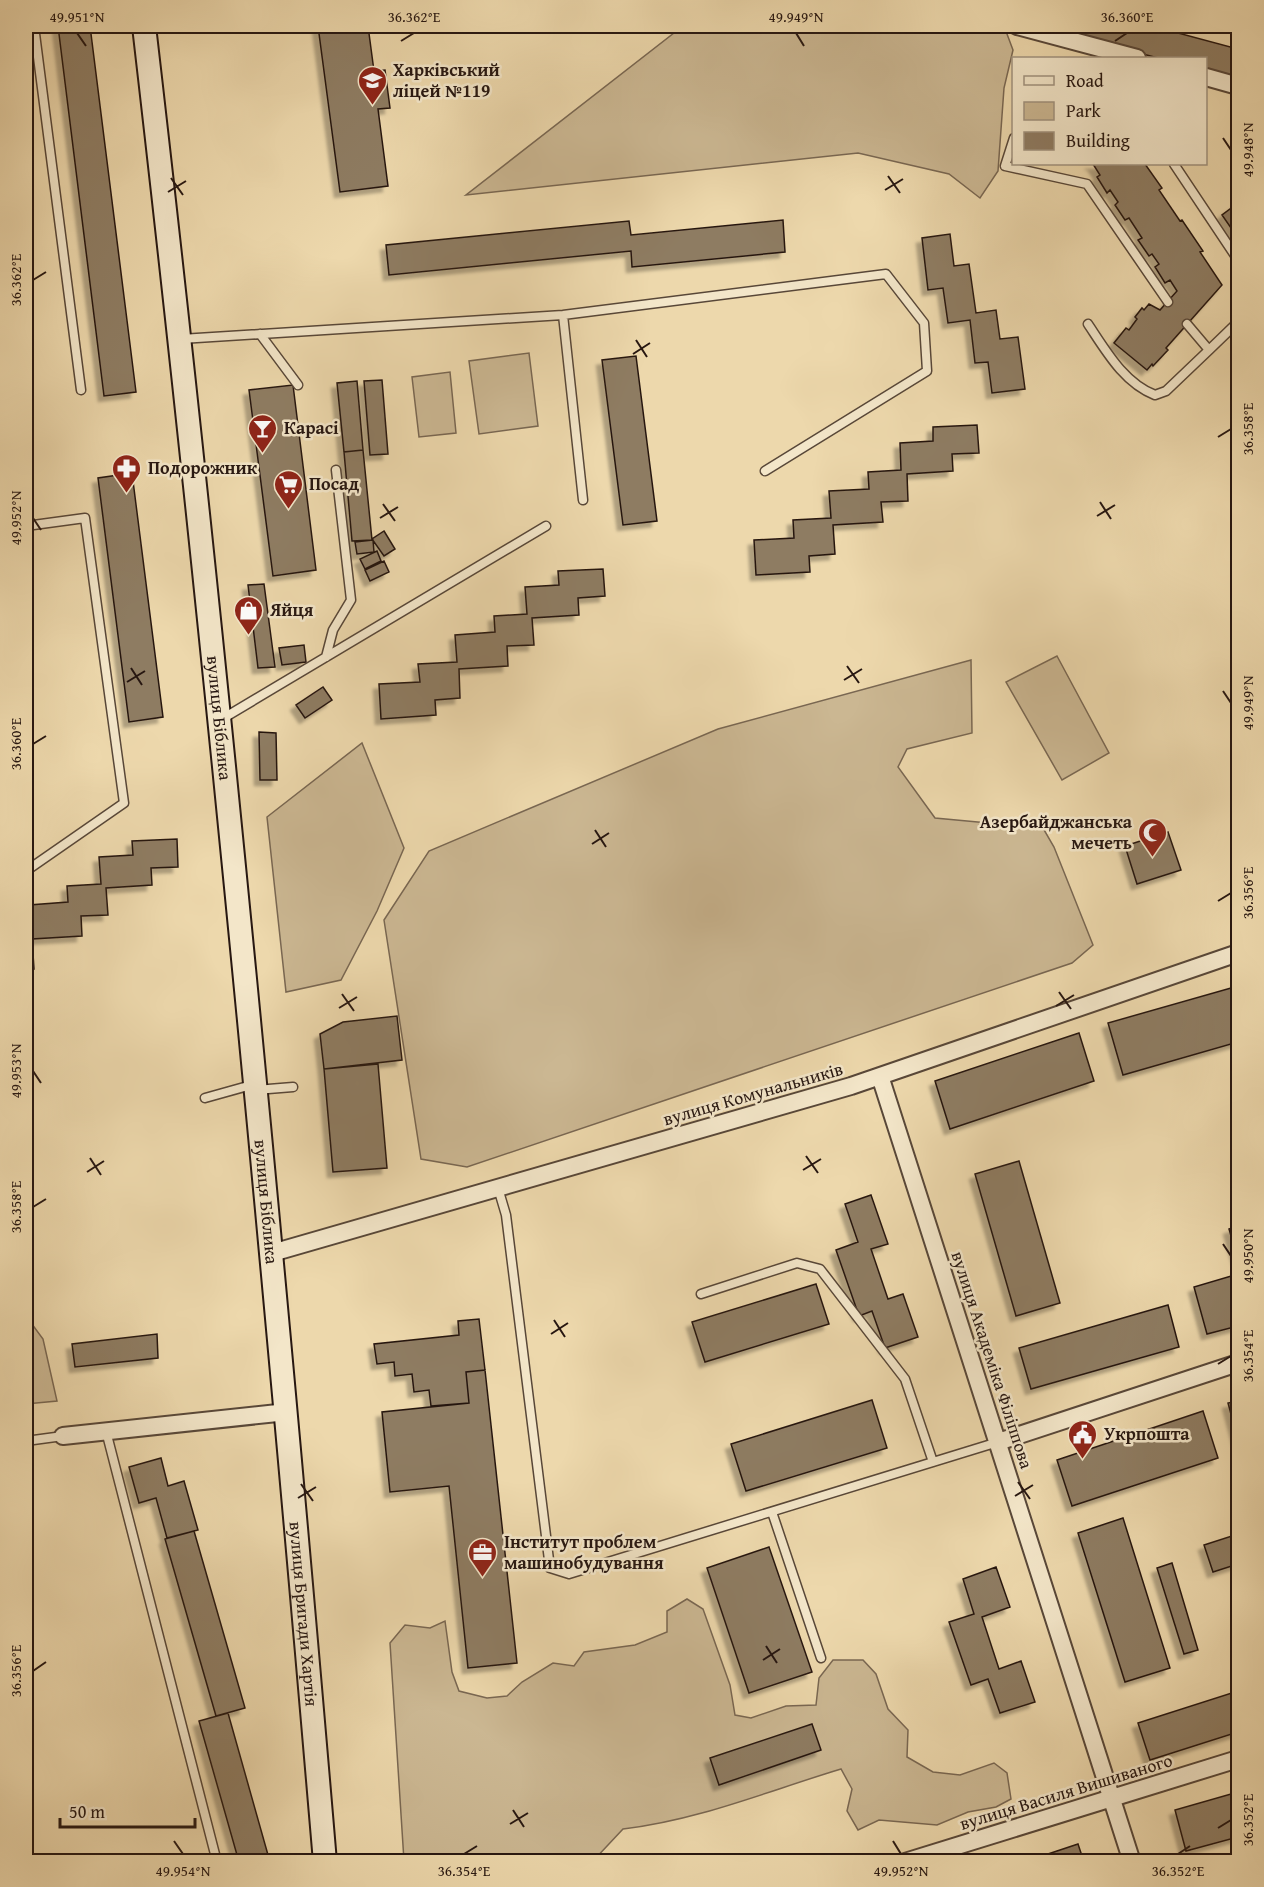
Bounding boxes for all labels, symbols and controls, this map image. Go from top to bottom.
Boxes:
text: 49.951°N [50,6,105,27]
text: 36.362°E [388,6,441,27]
text: 49.949°N [769,6,824,27]
text: 36.360°E [1101,6,1154,27]
place label: Харківський ліцей №119 [393,56,500,104]
legend [1012,57,1207,165]
school or university icon: Харківський ліцей №119 [356,64,388,106]
text: Road [1066,67,1104,94]
text: Park [1066,97,1102,124]
text: 49.948°N [1237,122,1258,177]
text: Building [1066,127,1130,154]
text: 36.362°E [5,253,26,306]
text: 36.358°E [1237,402,1258,455]
bar icon: Карасі [247,412,279,454]
place label: Карасі [284,414,339,441]
pharmacy icon: Подорожник [111,452,143,494]
place label: Подорожник [148,454,258,481]
supermarket icon: Посад [272,468,304,510]
place label: Посад [309,470,359,497]
text: 49.952°N [5,490,26,545]
shop icon: Яйця [233,594,265,636]
place label: Яйця [269,596,314,623]
street label: вулиця Біблика [200,654,239,782]
text: 49.949°N [1237,675,1258,730]
text: 36.360°E [5,717,26,770]
place label: Азербайджанська мечеть [980,808,1133,856]
mosque icon: Азербайджанська мечеть [1137,816,1169,858]
text: 36.356°E [1237,866,1258,919]
text: 49.953°N [5,1043,26,1098]
street label: вулиця Комунальників [660,1055,846,1132]
street label: вулиця Біблика [248,1138,286,1266]
text: 36.358°E [5,1180,26,1233]
text: 49.950°N [1237,1228,1258,1283]
street label: вулиця Академіка Філіппова [944,1248,1041,1473]
text: 36.354°E [1237,1329,1258,1382]
public building icon: Укрпошта [1067,1418,1099,1460]
place label: Укрпошта [1104,1420,1190,1447]
street label: вулиця Бригади Хартія [283,1520,326,1708]
place label: Інститут проблем машинобудування [504,1528,664,1576]
office icon: Інститут проблем машинобудування [467,1536,499,1578]
text: 36.356°E [5,1644,26,1697]
street label: вулиця Василя Вишиваного [956,1746,1176,1837]
scale bar [60,1791,195,1829]
text: 36.352°E [1237,1793,1258,1846]
text: 50 m [69,1798,105,1825]
text: 49.954°N [156,1860,211,1881]
text: 36.354°E [438,1860,491,1881]
text: 49.952°N [874,1860,929,1881]
text: 36.352°E [1152,1860,1205,1881]

